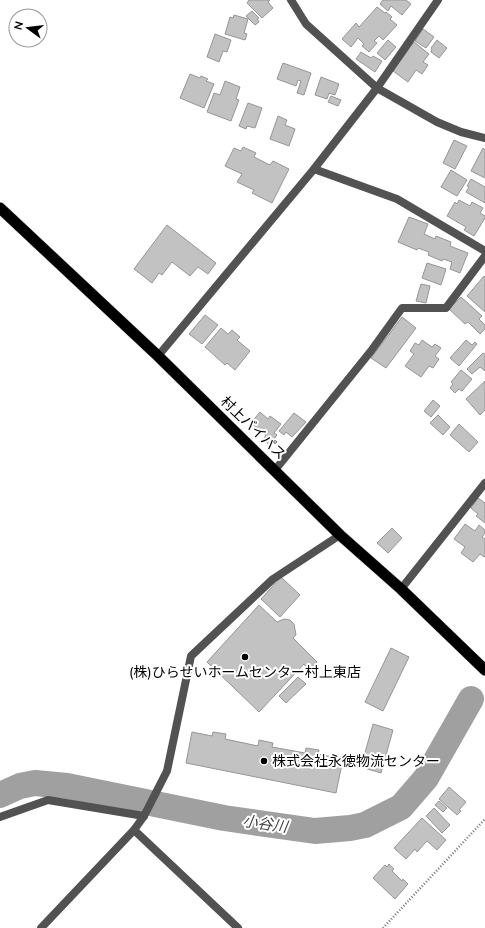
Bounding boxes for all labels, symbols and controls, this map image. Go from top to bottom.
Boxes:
north arrow [8,8,48,48]
text: N [11,20,27,31]
street label: 村上バイパス [216,392,290,464]
marker: (株)ひらせいホームセンター村上東店 [240,652,250,662]
place label: (株)ひらせいホームセンター村上東店 [129,663,361,682]
place label: 株式会社永徳物流センター [272,752,440,771]
marker: 株式会社永徳物流センター [259,756,269,766]
water label: 小谷川 [241,811,291,837]

